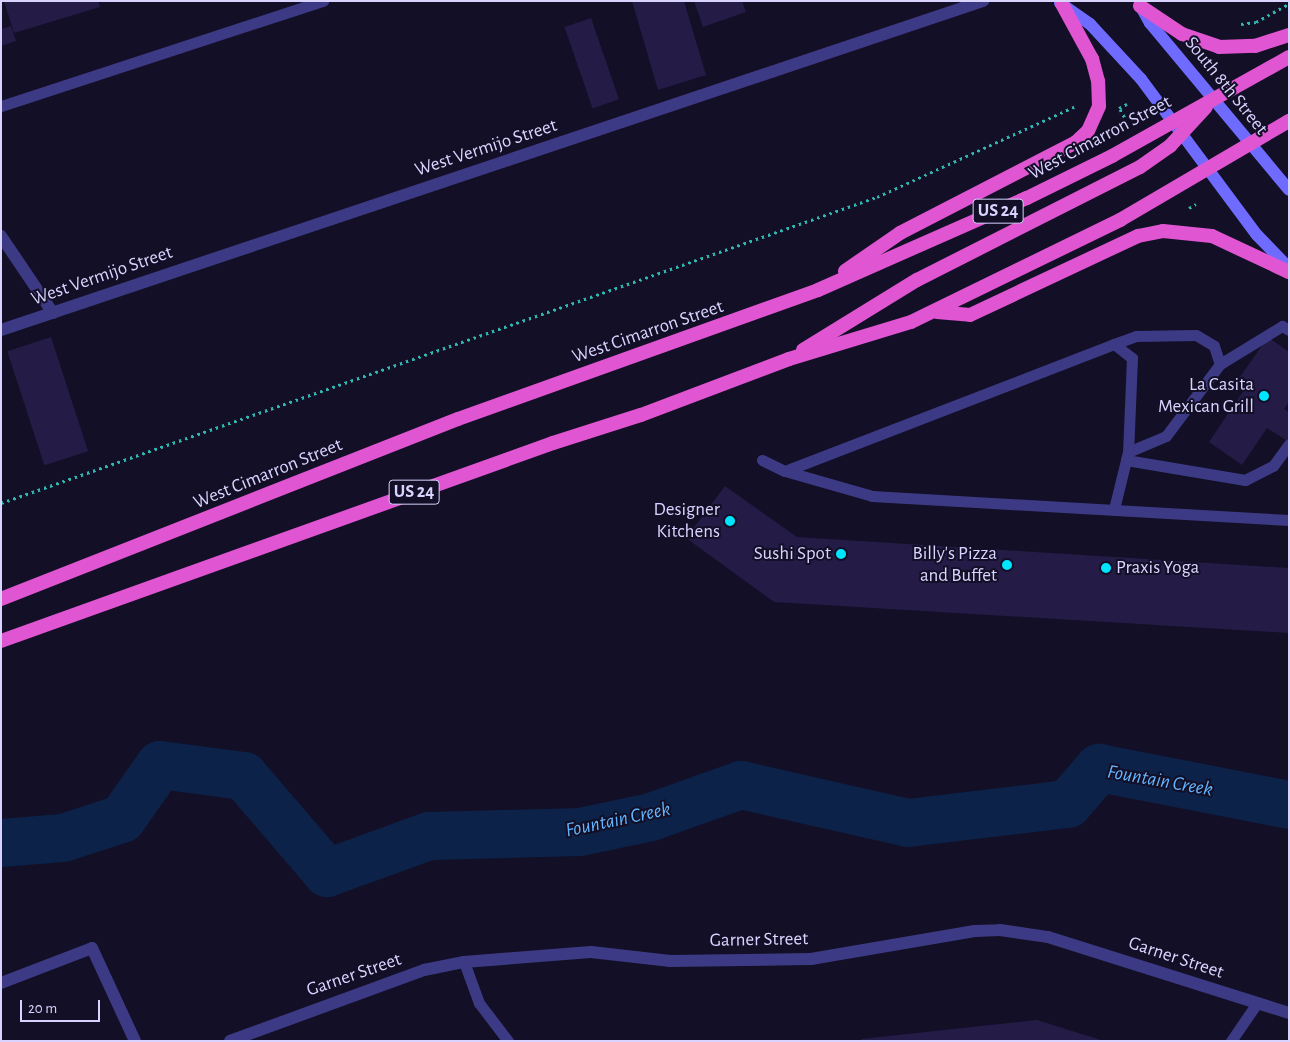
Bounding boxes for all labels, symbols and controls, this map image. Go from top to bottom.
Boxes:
street label: South 8th Street [1180,32,1272,140]
street label: West Cimarron Street [1025,91,1175,185]
street label: West Vermijo Street [412,114,560,182]
road number: US 24 [972,196,1024,227]
street label: West Vermijo Street [28,241,176,311]
street label: West Cimarron Street [569,295,727,369]
place label: La Casita Mexican Grill [1158,374,1254,418]
marker: La Casita Mexican Grill [1258,390,1270,402]
street label: West Cimarron Street [190,434,346,514]
road number: US 24 [388,477,440,508]
place label: Designer Kitchens [653,499,720,543]
marker: Designer Kitchens [724,515,736,527]
place label: Sushi Spot [754,543,831,565]
place label: Billy's Pizza and Buffet [912,543,997,587]
marker: Sushi Spot [835,548,847,560]
place label: Praxis Yoga [1116,557,1199,579]
marker: Billy's Pizza and Buffet [1001,559,1013,571]
marker: Praxis Yoga [1100,562,1112,574]
water label: Fountain Creek [1105,760,1215,802]
water label: Fountain Creek [563,797,673,843]
street label: Garner Street [710,928,808,952]
street label: Garner Street [1126,932,1226,984]
street label: Garner Street [304,948,404,1002]
scale bar [22,990,102,1022]
text: 20 m [28,1001,57,1016]

